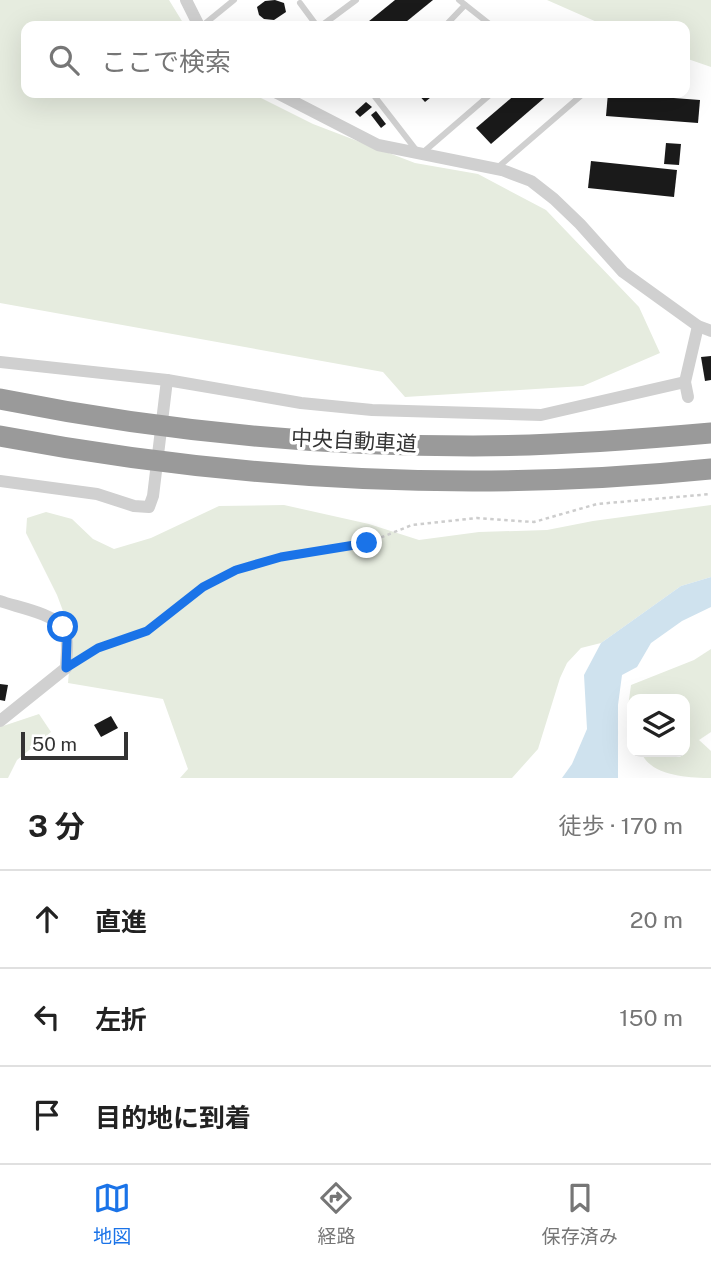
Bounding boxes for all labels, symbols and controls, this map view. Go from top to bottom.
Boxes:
search box [21,21,690,98]
icon: search [45,41,83,79]
text: ここで検索 [101,46,231,77]
street label: 中央自動車道 [290,425,418,456]
route end [351,527,382,558]
route start [47,611,78,642]
map controls [627,694,690,757]
button: layers [627,694,690,757]
scale bar [21,729,128,761]
text: 50 m [32,733,77,755]
text: 3 分 [28,808,85,844]
text: 徒歩 · 170 m [558,812,683,839]
icon: ahead [28,900,66,938]
text: 直進 [95,906,147,937]
text: 20 m [630,906,683,933]
icon: left [28,998,66,1036]
text: 左折 [95,1004,147,1035]
text: 150 m [619,1004,683,1031]
icon: arrive [28,1096,66,1134]
text: 目的地に到着 [95,1102,251,1133]
tab: 地図 [93,1179,131,1248]
tab: 経路 [317,1179,356,1248]
tab: 保存済み [542,1179,618,1248]

